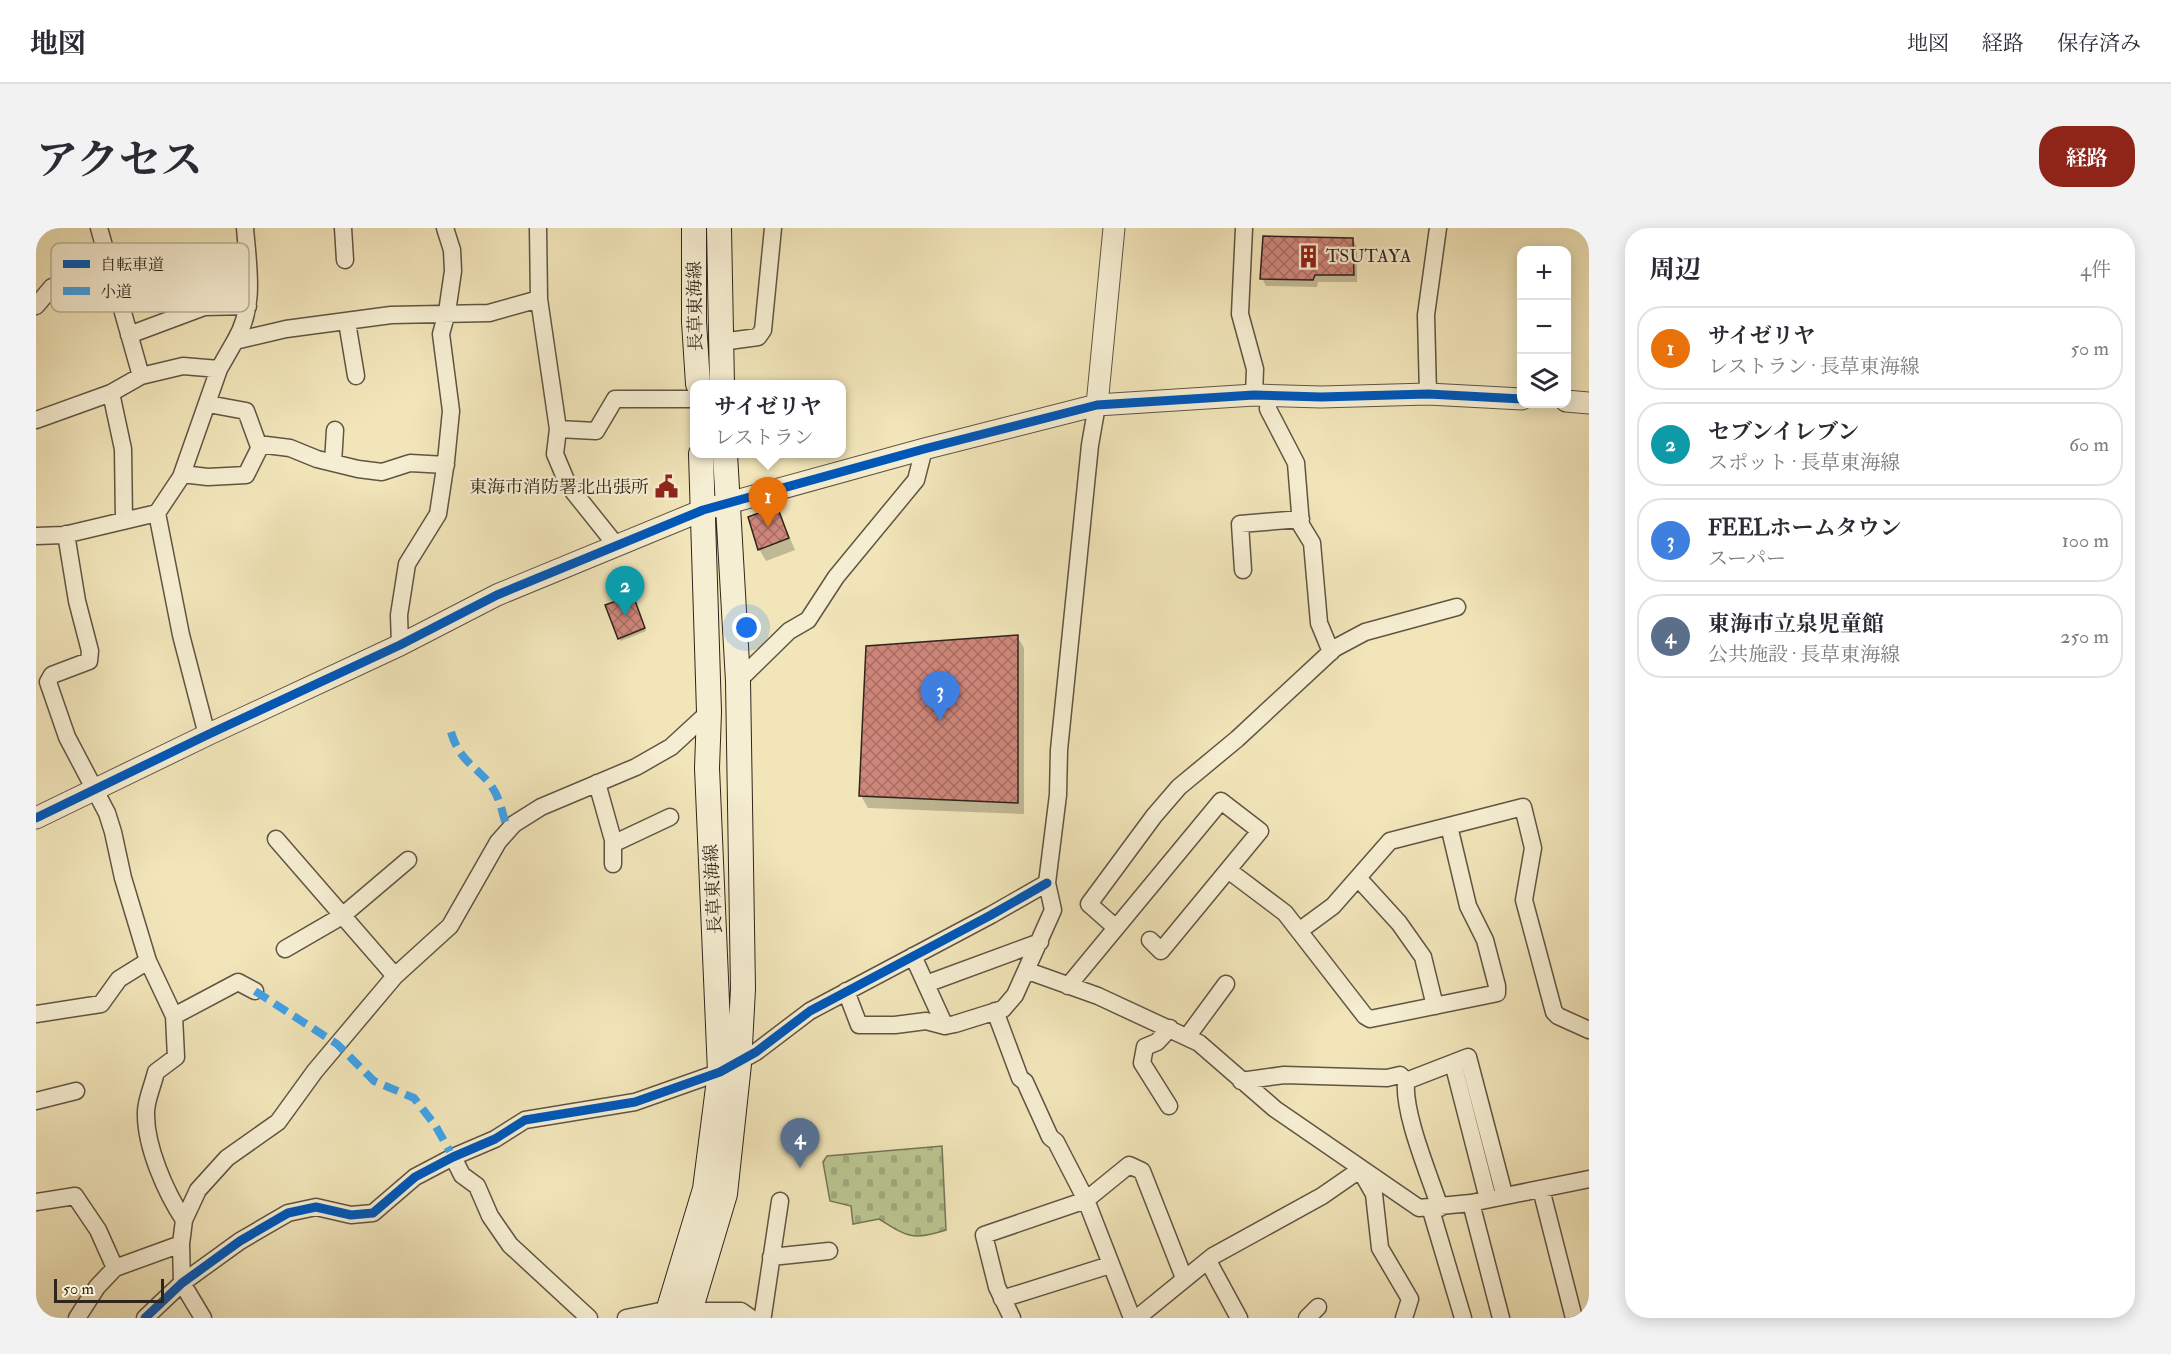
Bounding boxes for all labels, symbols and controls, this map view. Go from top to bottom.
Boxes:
text: 地図 [30,27,86,62]
text: 地図 [1907,30,1949,57]
text: 経路 [1982,30,2024,57]
text: 保存済み [2057,30,2141,57]
button: 経路 [2039,126,2135,187]
text: アクセス [36,135,203,187]
legend [51,243,249,312]
building icon: TSUTAYA [1295,243,1321,269]
place label: TSUTAYA [1326,245,1412,268]
map controls [1517,246,1571,408]
button: + [1517,246,1571,300]
text: 周辺 [1649,254,1701,286]
text: 自転車道 [100,255,164,275]
text: 4件 [2080,257,2111,282]
street label: 長草東海線 [683,261,708,351]
text: 小道 [100,282,132,302]
button: − [1517,300,1571,354]
text: サイゼリヤ [1708,322,1815,350]
text: 1 [1667,336,1674,361]
text: 50 m [2070,336,2109,361]
button: layers [1517,354,1571,408]
text: レストラン · 長草東海線 [1708,354,1920,379]
popup [690,380,846,458]
text: サイゼリヤ [714,393,822,421]
text: セブンイレブン [1708,418,1859,446]
text: レストラン [714,425,814,450]
text: 2 [1665,432,1676,457]
text: 60 m [2069,432,2109,457]
text: スポット · 長草東海線 [1708,450,1900,475]
public building icon: 東海市消防署北出張所 [654,474,680,500]
place label: 東海市消防署北出張所 [469,476,649,499]
pin: 1 [748,478,788,527]
text: FEELホームタウン [1708,514,1901,542]
text: 3 [1667,528,1674,553]
text: 100 m [2062,528,2109,553]
text: スーパー [1708,546,1786,571]
pin: 2 [606,566,644,616]
text: 東海市立泉児童館 [1708,610,1884,638]
your location [732,613,761,642]
text: 4 [1665,624,1676,649]
text: 250 m [2060,624,2109,649]
text: 公共施設 · 長草東海線 [1708,642,1900,667]
pin: 3 [920,672,960,721]
street label: 長草東海線 [700,843,727,935]
pin: 4 [780,1118,819,1168]
scale bar [54,1276,164,1304]
text: 50 m [63,1279,94,1299]

